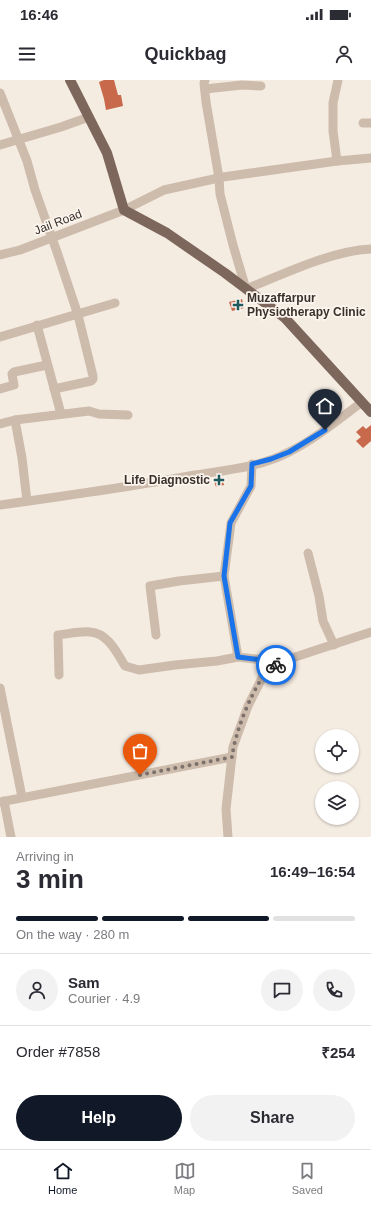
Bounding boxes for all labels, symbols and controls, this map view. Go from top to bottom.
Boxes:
text: 16:46 [20,6,58,23]
icon: menu [16,43,38,65]
icon: person [333,43,355,65]
text: Quickbag [144,44,227,64]
street label: Jail Road [32,207,84,237]
place label: Muzaffarpur Physiotherapy Clinic [247,291,366,319]
marker: Muzaffarpur Physiotherapy Clinic [232,299,244,311]
pin [308,389,342,430]
icon: home [314,395,336,417]
place label: Life Diagnostic [124,473,210,487]
marker: Life Diagnostic [213,474,225,486]
courier [256,645,296,685]
icon: bike [265,654,287,676]
map controls [315,729,359,825]
button: locate [315,729,359,773]
pin [123,734,157,775]
icon: bag [129,740,151,762]
button: layers [315,781,359,825]
text: Arriving in [16,849,74,864]
text: 16:49–16:54 [270,863,355,880]
text: 3 min [16,864,84,894]
text: On the way · 280 m [16,927,129,942]
button: person [16,969,58,1011]
button: chat [261,969,303,1011]
button: phone [313,969,355,1011]
text: Sam [68,974,100,991]
text: Courier · 4.9 [68,991,140,1006]
text: Order #7858 [16,1043,100,1060]
text: ₹254 [321,1044,355,1061]
button: Help [16,1095,182,1141]
button: Share [190,1095,355,1141]
tab: Home [48,1160,77,1196]
tab: Map [174,1160,196,1196]
tab: Saved [292,1160,323,1196]

